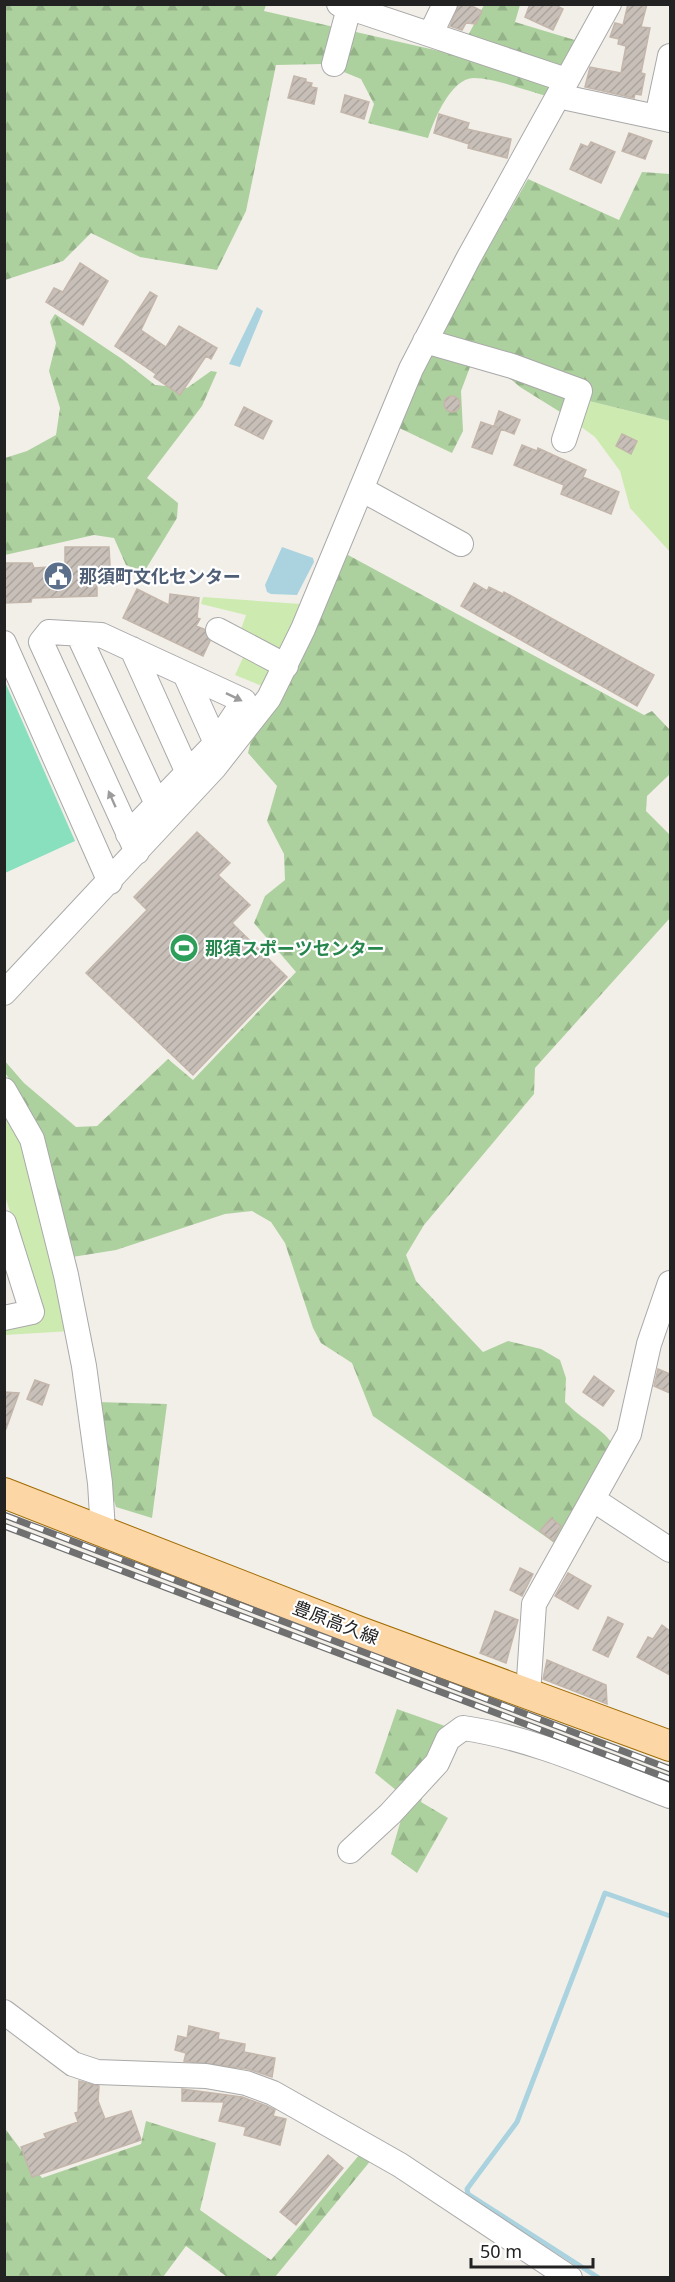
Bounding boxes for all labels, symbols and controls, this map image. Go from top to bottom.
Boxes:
public building icon: 那須町文化センター [42,560,74,592]
place label: 那須町文化センター [79,564,241,588]
one-way arrow [225,691,243,701]
one-way arrow [108,790,117,807]
sports icon: 那須スポーツセンター [168,932,200,964]
place label: 那須スポーツセンター [205,936,385,960]
street label: 豊原高久線 [290,1595,382,1649]
scale bar [471,2231,592,2269]
text: 50 m [480,2239,522,2263]

